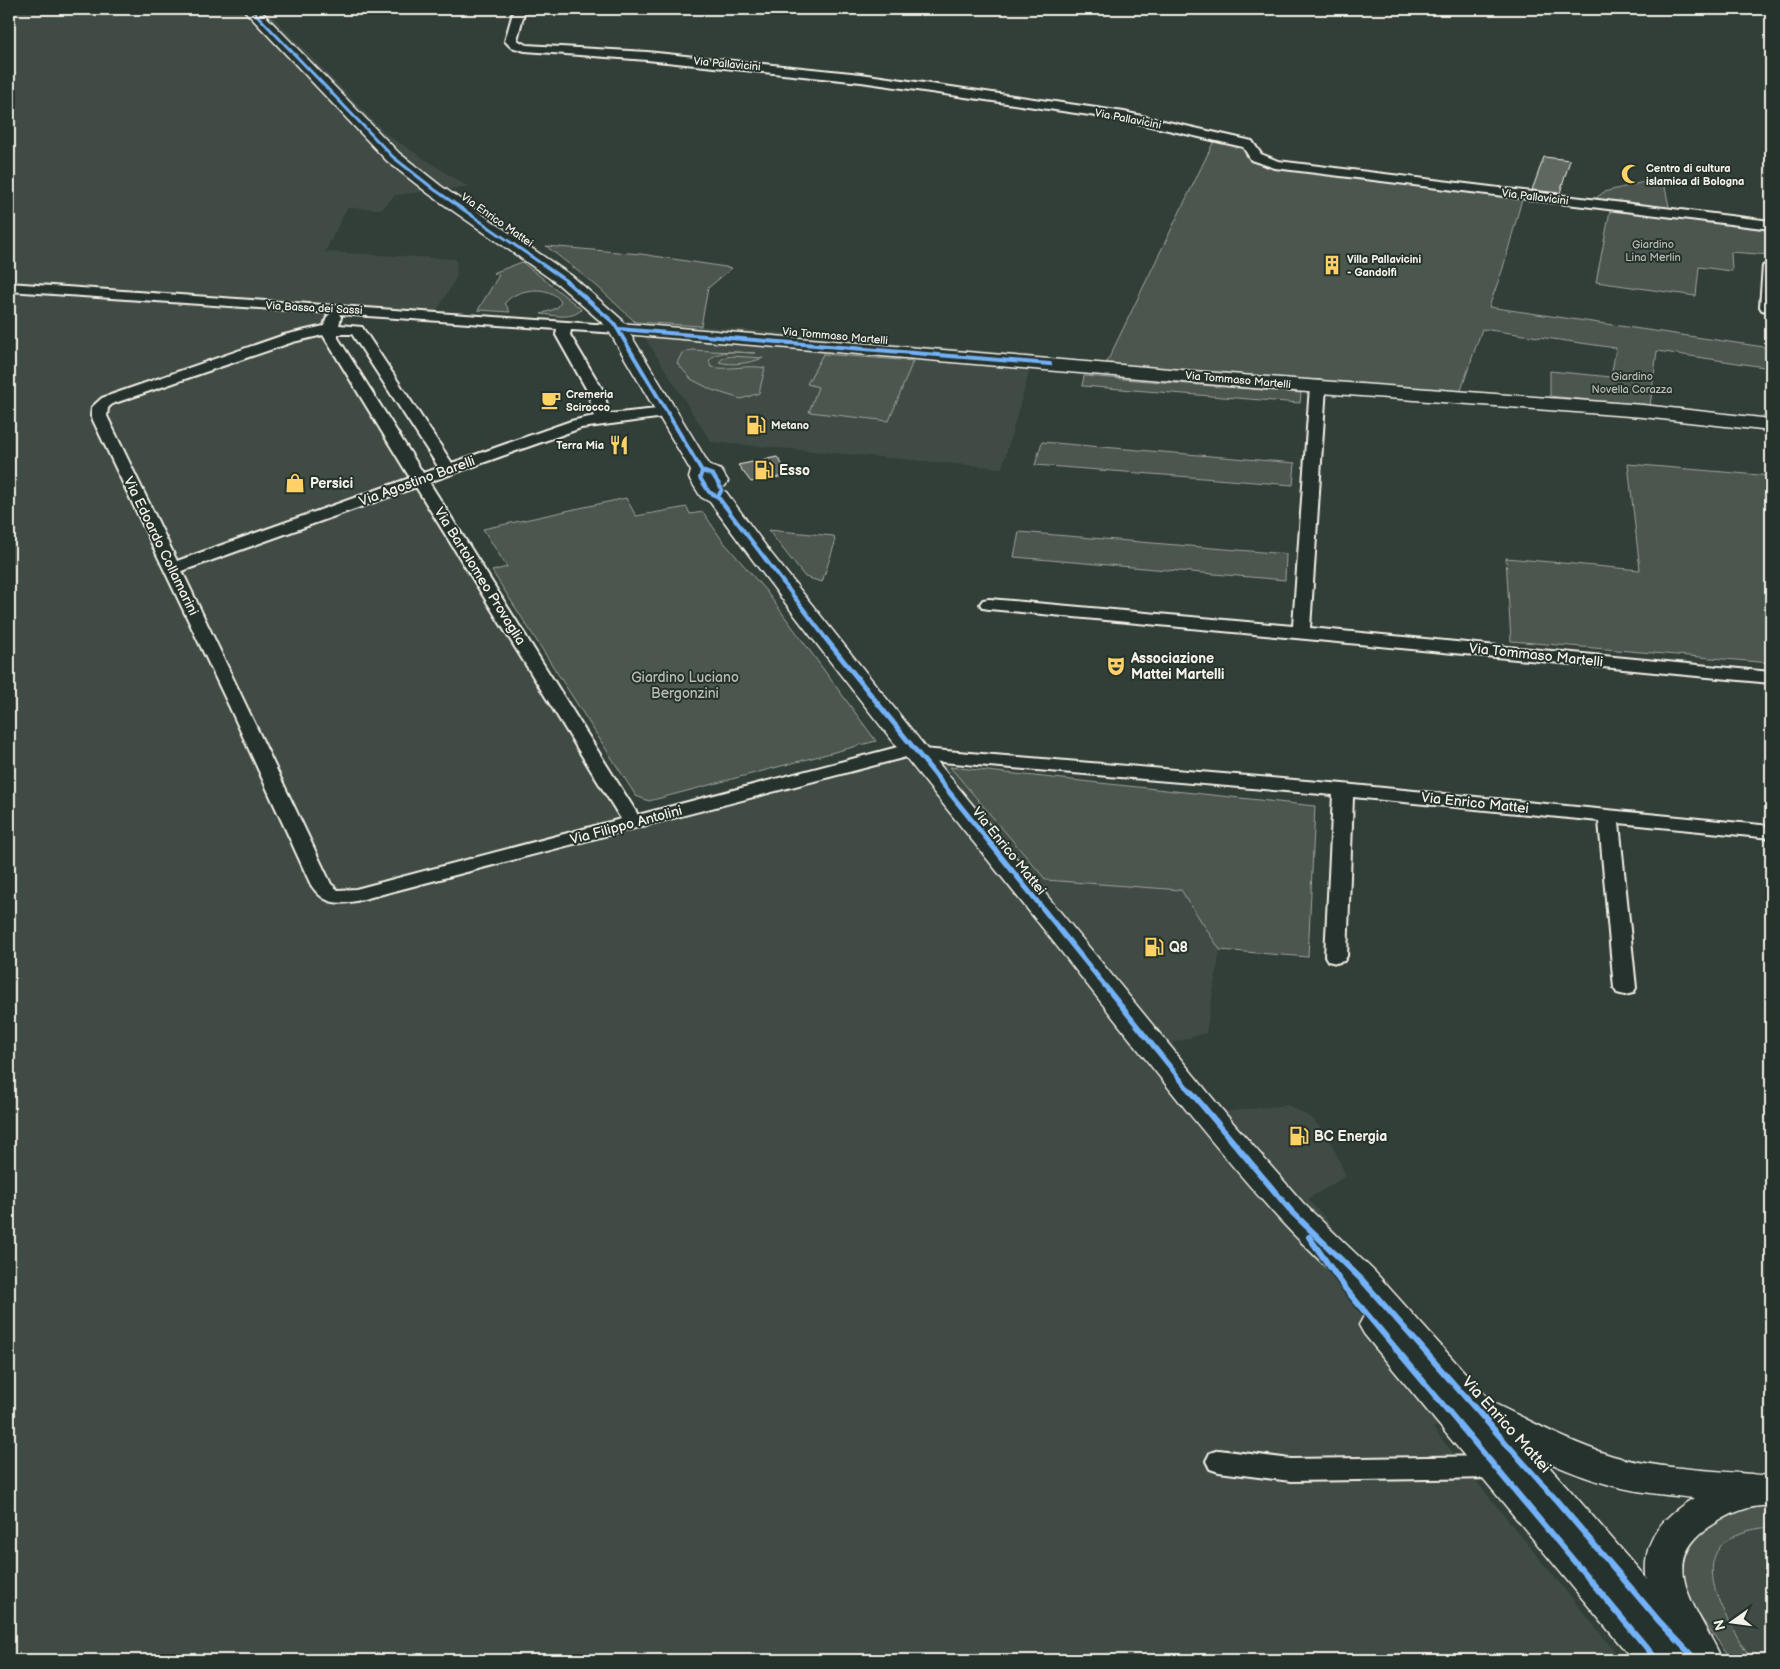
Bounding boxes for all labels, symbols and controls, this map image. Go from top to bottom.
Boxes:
street label: Via Pallavicini [693,55,761,73]
street label: Via Pallavicini [1094,106,1162,132]
place label: Centro di cultura islamica di Bologna [1646,162,1744,188]
mosque icon: Centro di cultura islamica di Bologna [1620,163,1642,185]
street label: Via Pallavicini [1501,186,1569,208]
street label: Via Enrico Mattei [459,190,535,250]
park label: Giardino Lina Merlin [1625,238,1681,264]
place label: Villa Pallavicini - Gandolfi [1347,253,1421,279]
building icon: Villa Pallavicini - Gandolfi [1321,254,1343,276]
street label: Via Bassa dei Sassi [265,299,363,317]
street label: Via Tommaso Martelli [782,325,888,347]
street label: Via Tommaso Martelli [1185,369,1291,391]
park label: Giardino Novella Corazza [1592,370,1672,396]
place label: Cremeria Scirocco [566,388,613,414]
cafe icon: Cremeria Scirocco [540,389,562,411]
fuel station icon: Metano [745,414,767,436]
place label: Metano [771,419,809,432]
restaurant icon: Terra Mia [608,434,630,456]
place label: Terra Mia [556,439,604,452]
street label: Via Agostino Barelli [357,452,477,510]
fuel station icon: Esso [753,459,775,481]
place label: Esso [779,462,810,479]
shop icon: Persici [284,472,306,494]
street label: Via Edoardo Collamarini [120,474,202,618]
place label: Persici [310,475,353,492]
street label: Via Bartolomeo Provaglia [431,504,529,648]
street label: Via Tommaso Martelli [1468,640,1604,670]
place label: Associazione Mattei Martelli [1130,650,1224,683]
theatre icon: Associazione Mattei Martelli [1105,655,1127,677]
park label: Giardino Luciano Bergonzini [631,669,739,702]
street label: Via Enrico Mattei [1420,789,1530,817]
street label: Via Filippo Antolini [568,802,684,848]
street label: Via Enrico Mattei [968,804,1050,898]
fuel station icon: Q8 [1143,936,1165,958]
place label: Q8 [1169,939,1188,956]
fuel station icon: BC Energia [1288,1125,1310,1147]
place label: BC Energia [1314,1128,1387,1145]
street label: Via Enrico Mattei [1458,1373,1554,1477]
north arrow [1708,1596,1758,1646]
text: N [1710,1618,1729,1632]

